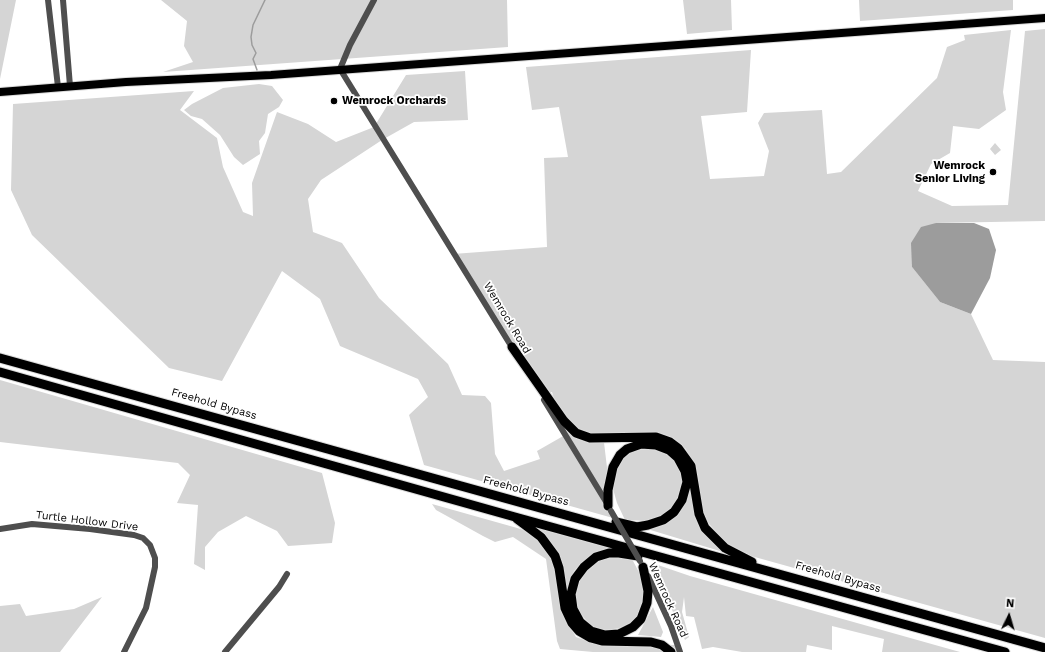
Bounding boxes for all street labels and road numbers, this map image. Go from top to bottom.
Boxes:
street label: Wemrock Road [480,280,534,356]
street label: Freehold Bypass [170,385,258,423]
street label: Freehold Bypass [482,473,570,509]
street label: Turtle Hollow Drive [35,508,139,534]
street label: Freehold Bypass [794,558,882,596]
street label: Wemrock Road [646,560,690,640]

